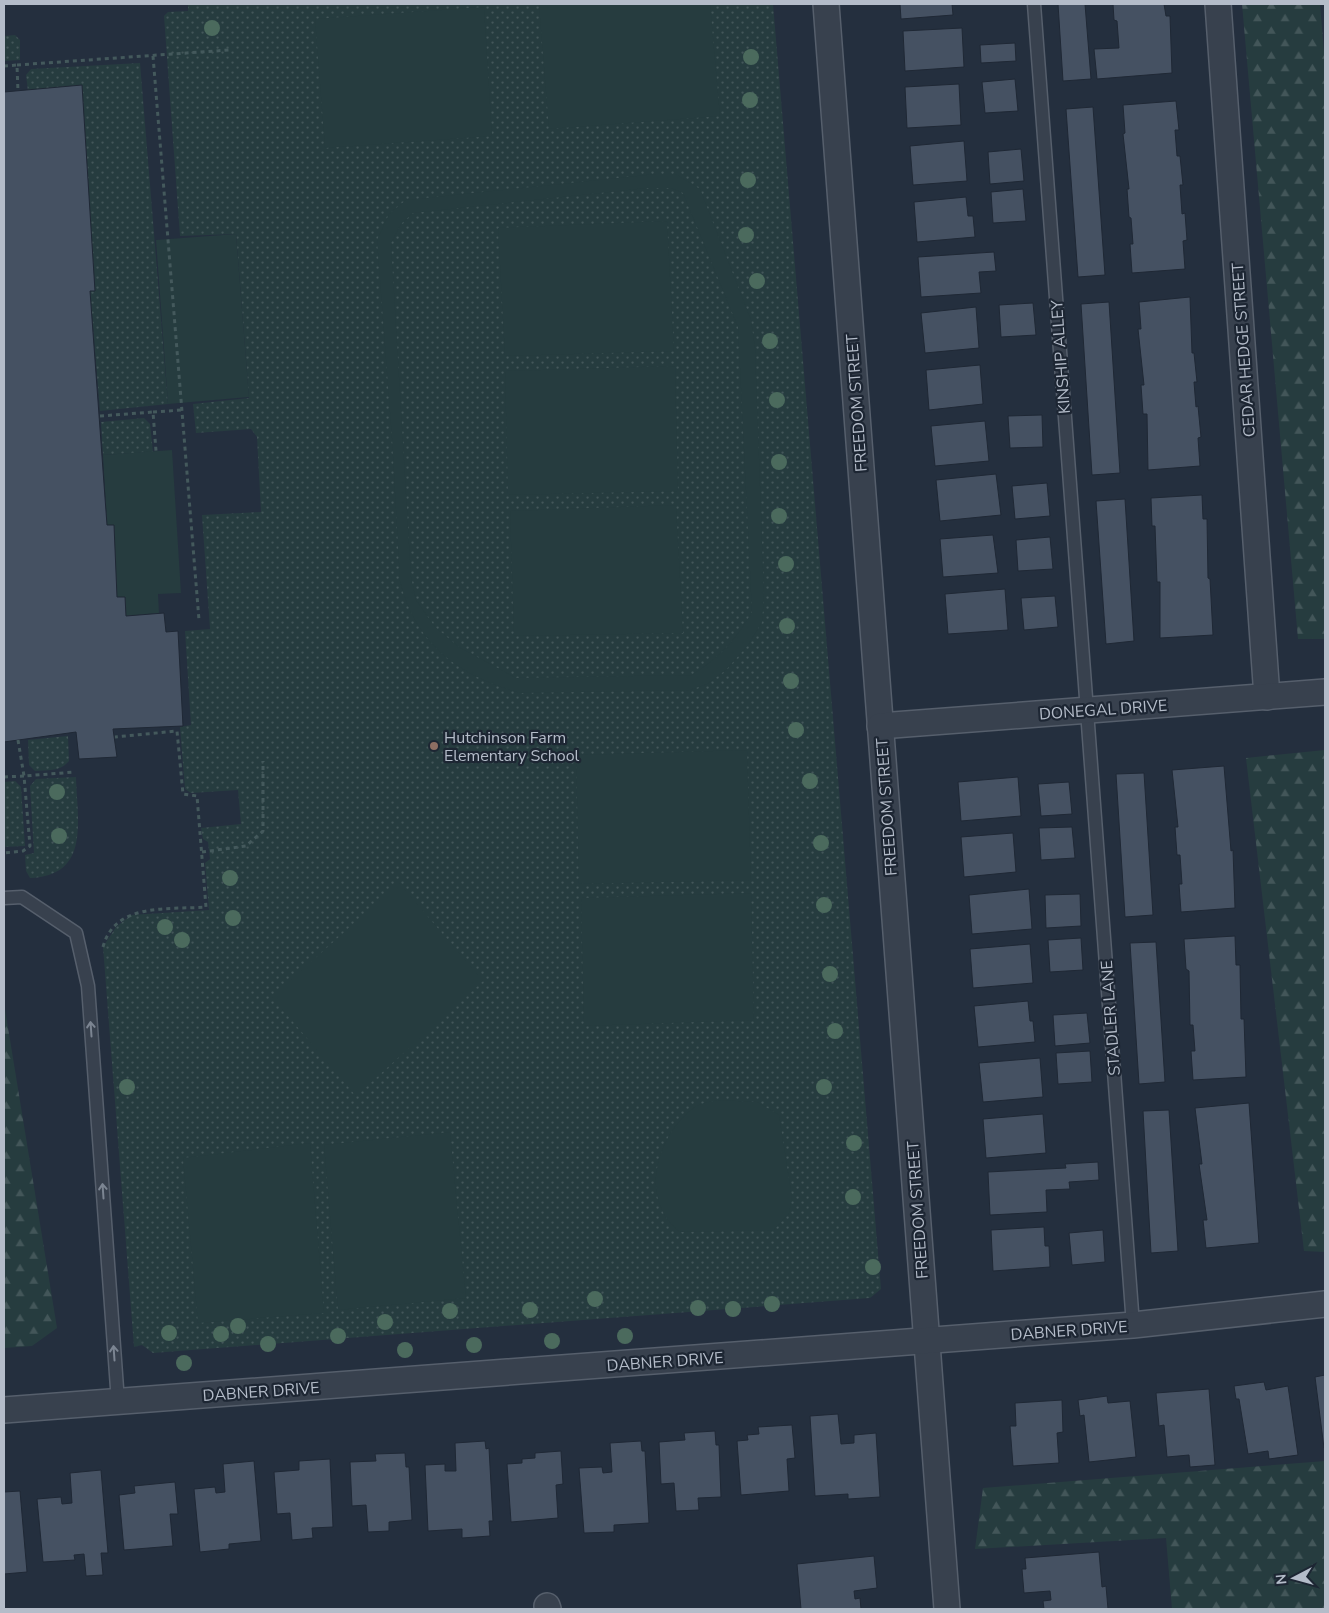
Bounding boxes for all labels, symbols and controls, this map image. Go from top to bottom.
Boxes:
street label: CEDAR HEDGE STREET [1227,262,1261,438]
street label: KINSHIP ALLEY [1046,299,1076,415]
street label: FREEDOM STREET [841,333,873,473]
street label: DONEGAL DRIVE [1038,695,1168,725]
place label: Hutchinson Farm Elementary School [444,727,580,767]
street label: FREEDOM STREET [871,737,903,877]
marker: Hutchinson Farm Elementary School [428,740,440,752]
street label: STADLER LANE [1096,960,1126,1076]
one-way arrow [87,1021,96,1037]
street label: FREEDOM STREET [902,1140,934,1280]
one-way arrow [98,1183,107,1199]
street label: DABNER DRIVE [1010,1316,1128,1346]
one-way arrow [109,1346,119,1362]
street label: DABNER DRIVE [606,1347,724,1377]
street label: DABNER DRIVE [202,1377,320,1407]
north arrow [1269,1553,1319,1603]
text: N [1272,1573,1292,1586]

